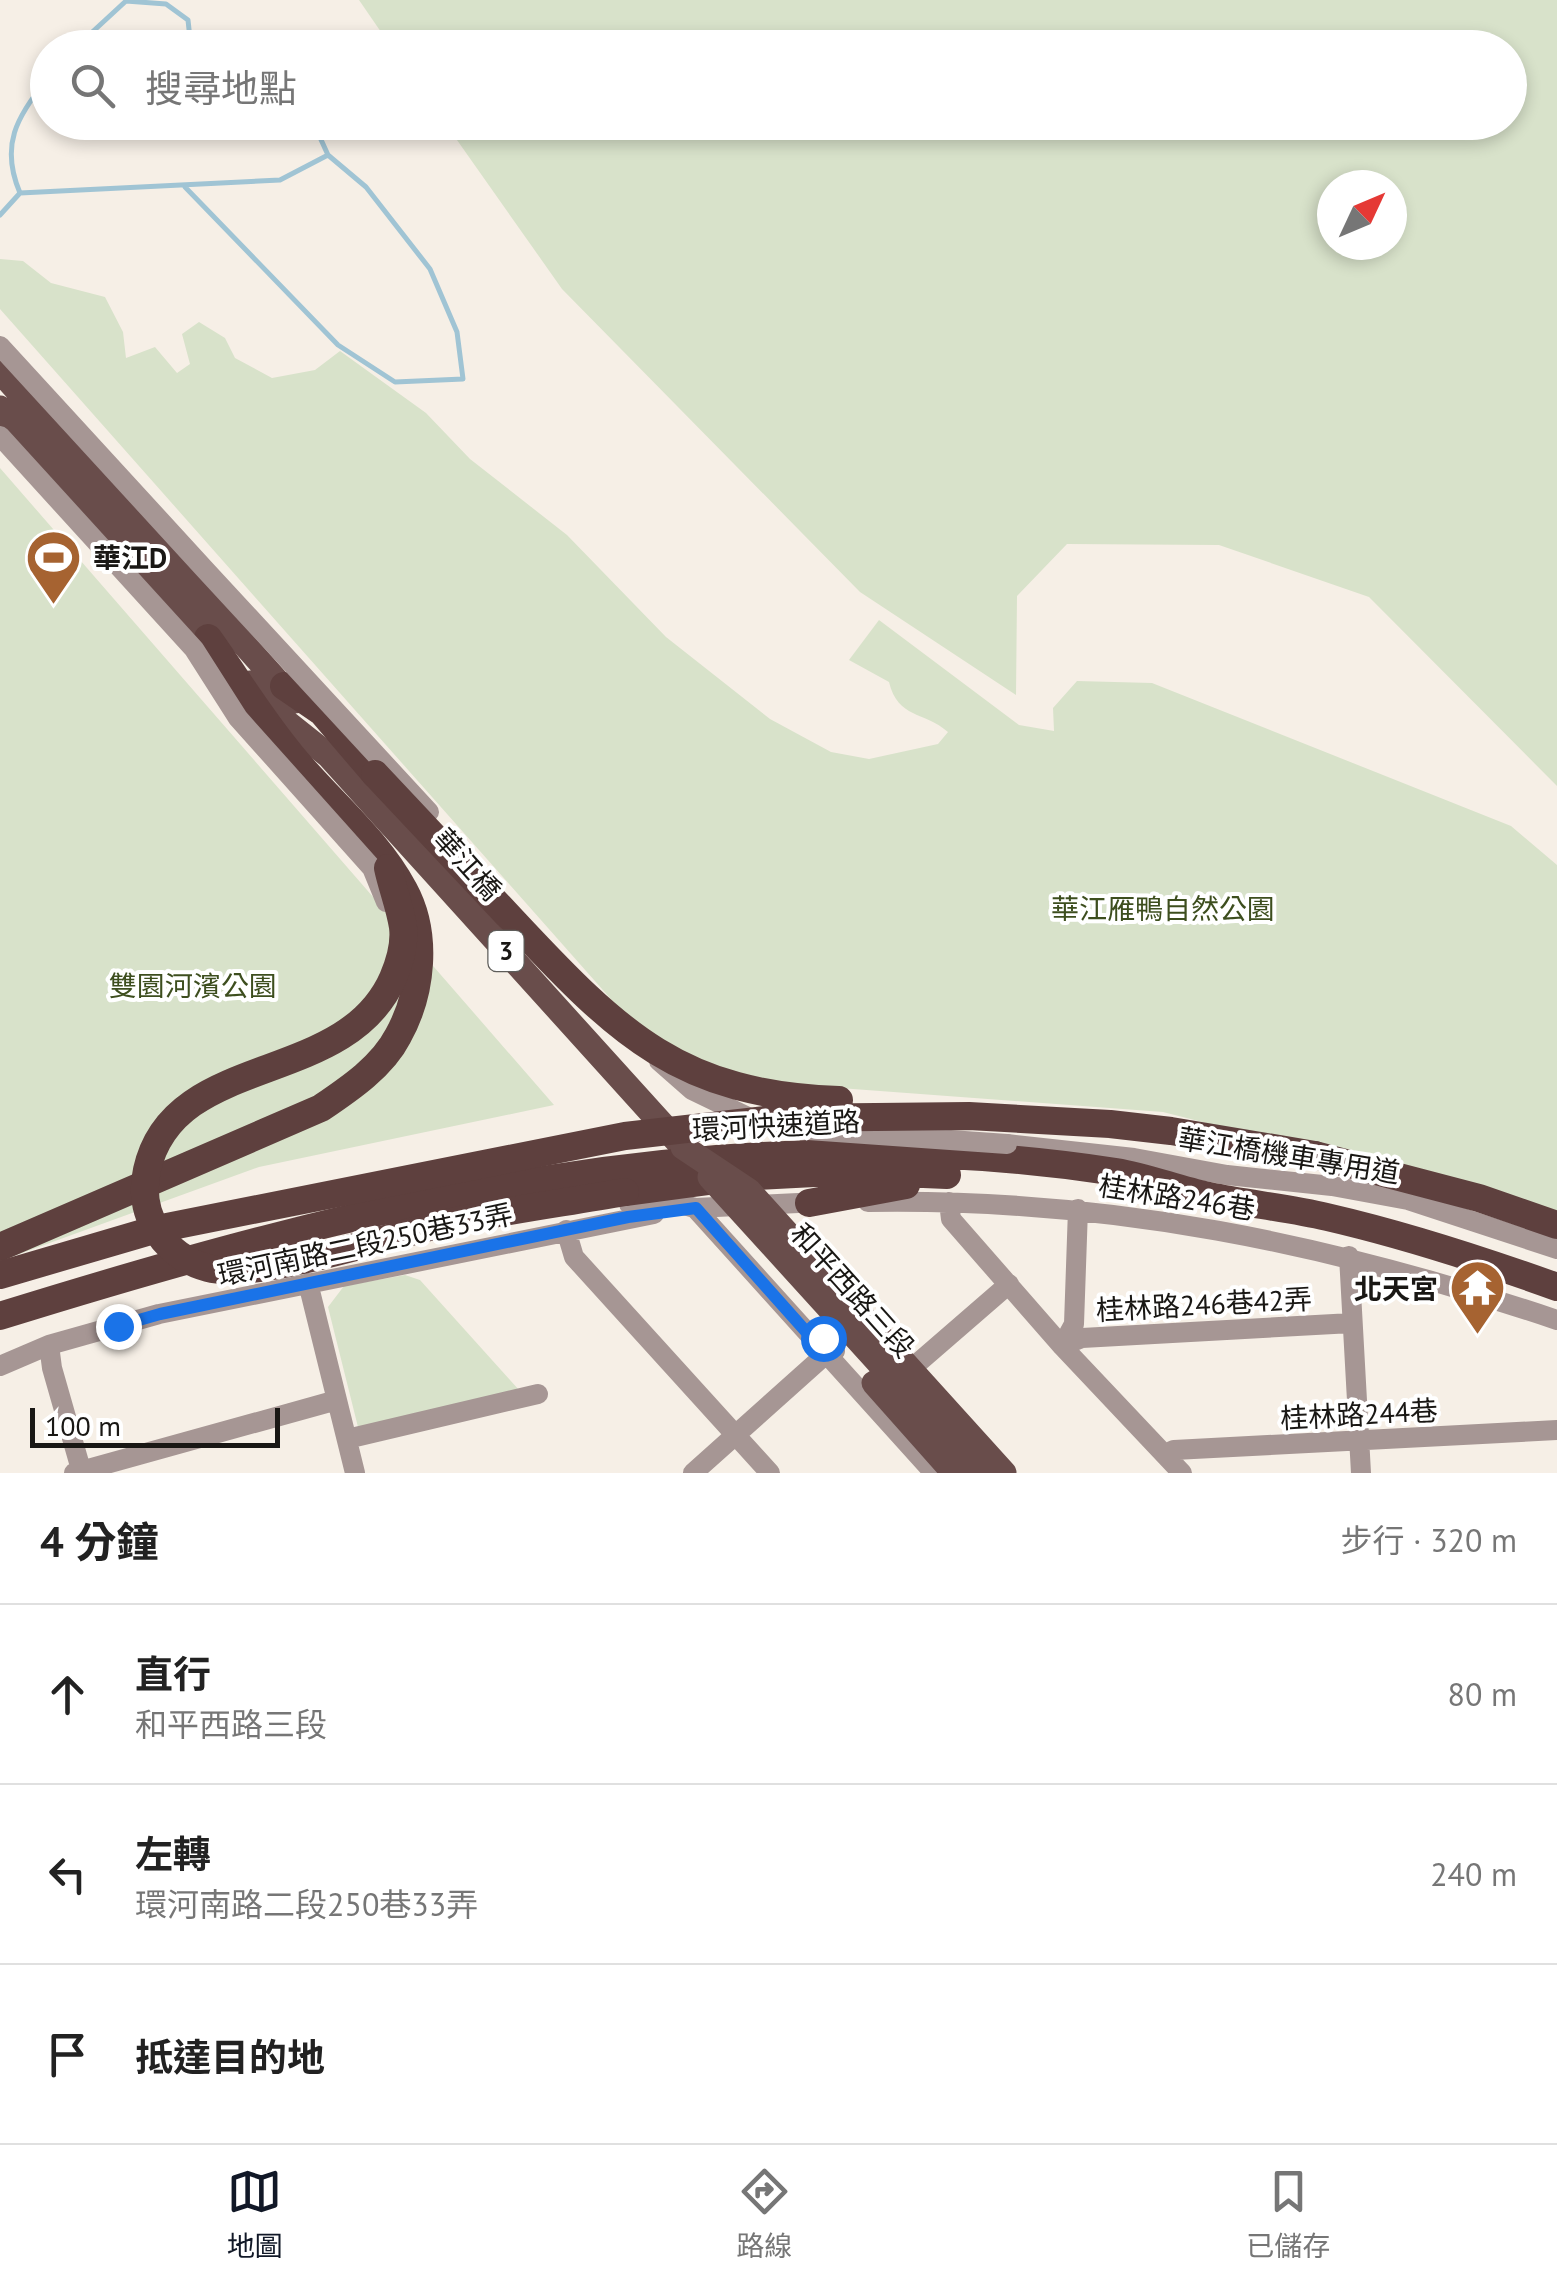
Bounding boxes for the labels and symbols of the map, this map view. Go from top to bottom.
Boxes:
north arrow [1317,170,1407,260]
sports icon: 華江D [24,527,84,606]
place label: 華江D [93,539,167,576]
street label: 華江橋 [426,820,510,908]
park label: 華江雁鴨自然公園 [1051,890,1275,927]
road number: 3 [488,931,524,971]
park label: 雙園河濱公園 [109,967,277,1004]
street label: 環河快速道路 [691,1102,861,1148]
street label: 華江橋機車專用道 [1175,1119,1403,1191]
street label: 桂林路246巷 [1096,1166,1258,1228]
street label: 環河南路二段250巷33弄 [214,1195,516,1293]
street label: 和平西路三段 [783,1215,923,1365]
temple icon: 北天宮 [1447,1258,1507,1337]
place label: 北天宮 [1354,1270,1438,1307]
street label: 桂林路246巷42弄 [1095,1280,1313,1328]
route end [96,1304,142,1350]
route start [801,1316,847,1362]
street label: 桂林路244巷 [1279,1391,1439,1437]
scale bar [30,1403,280,1448]

